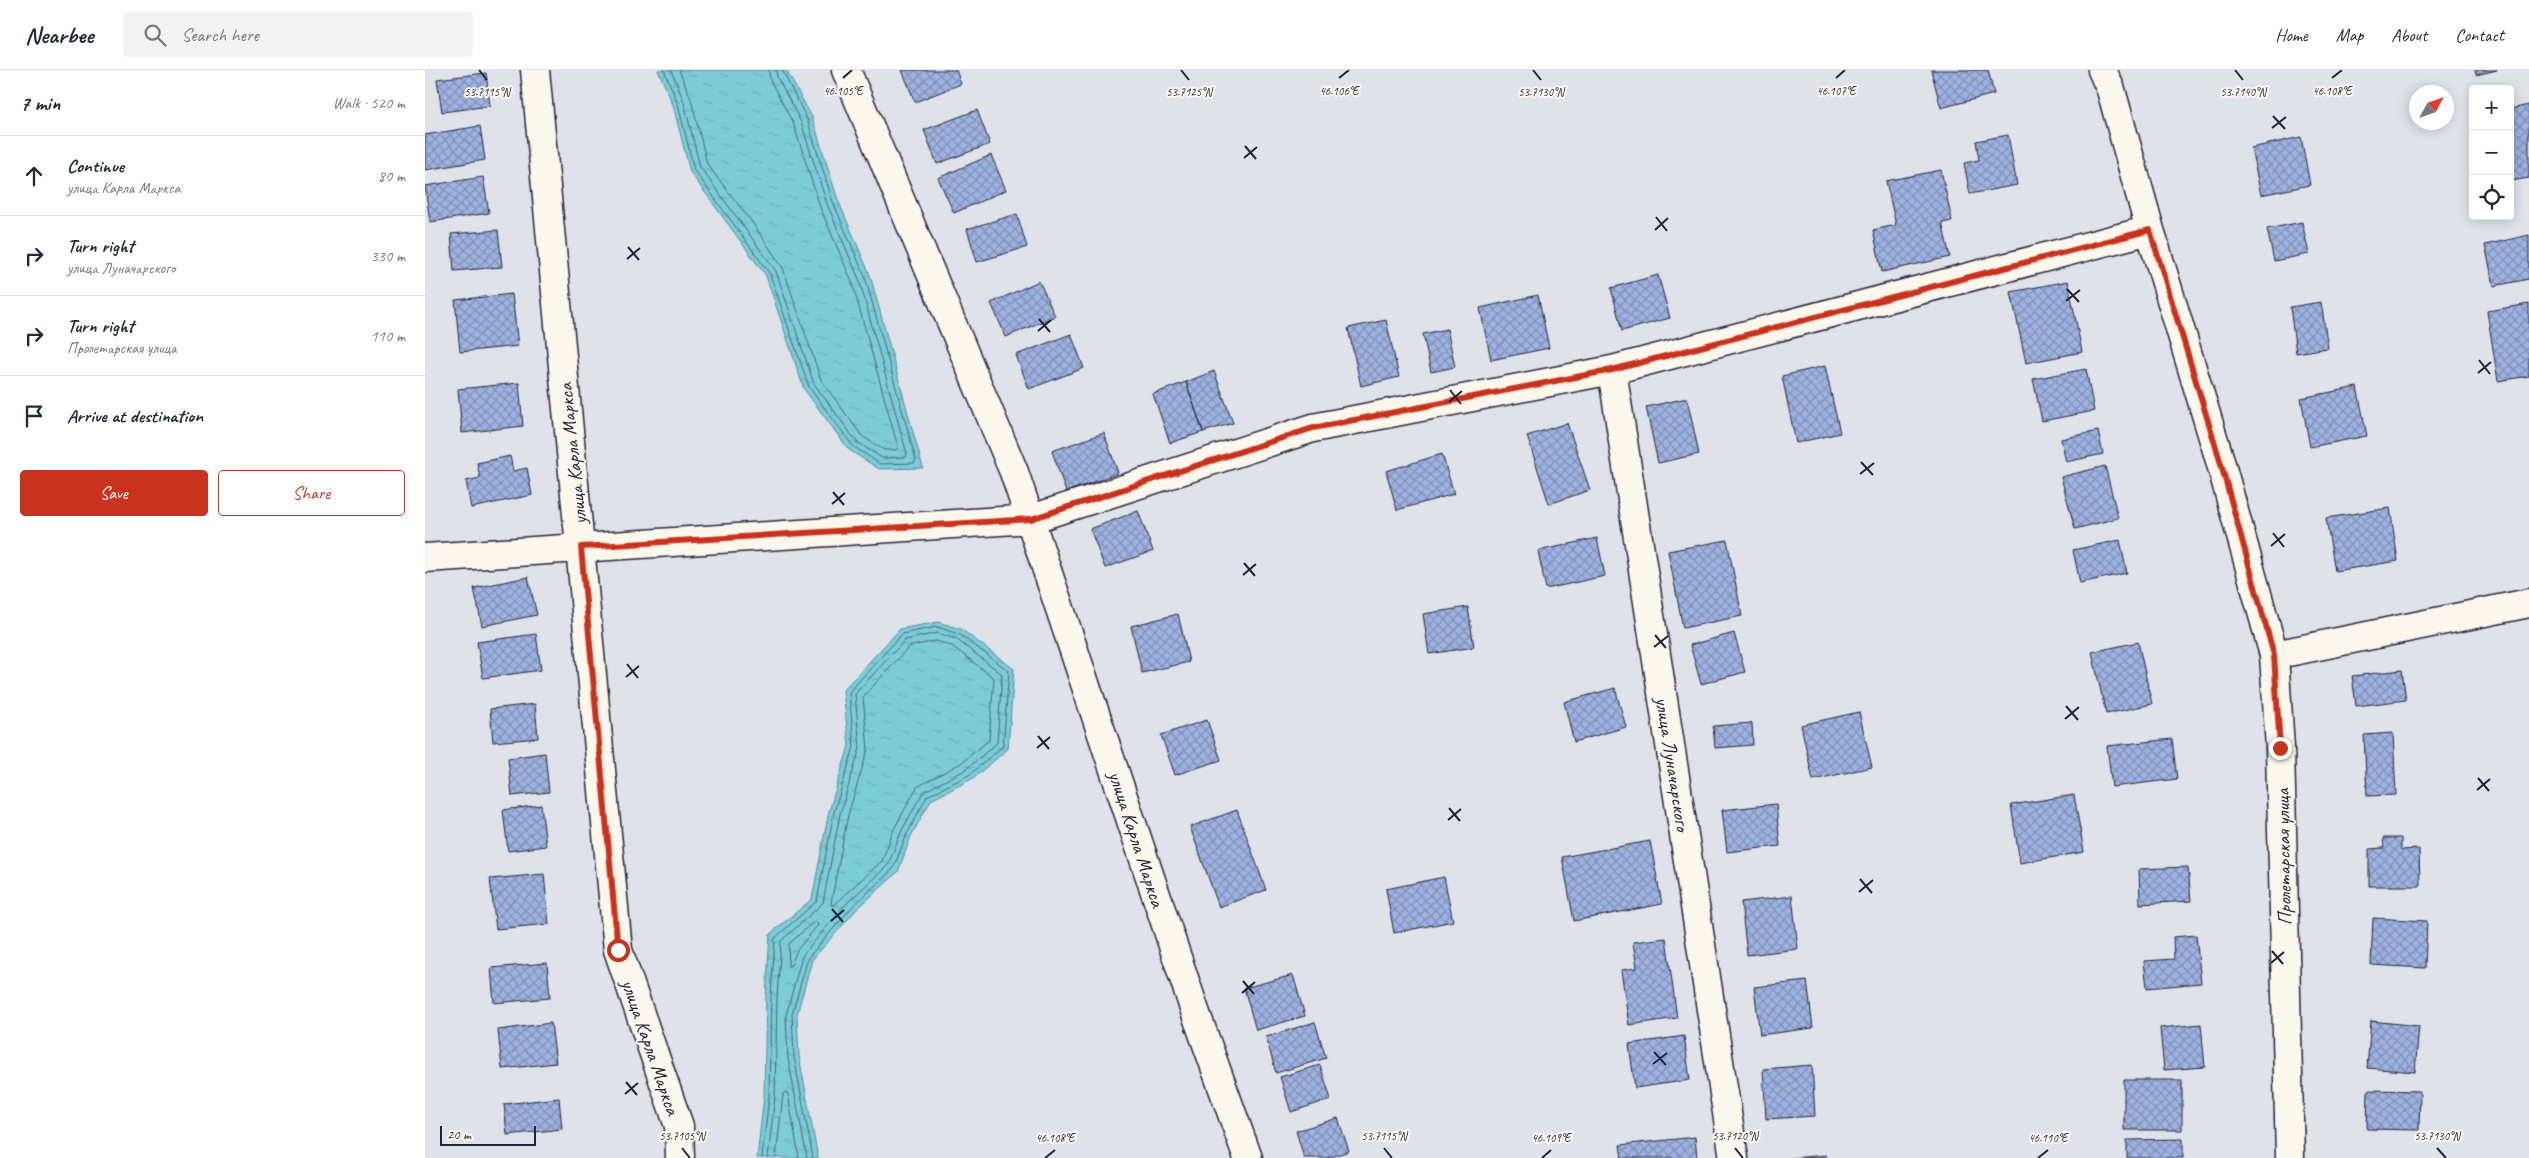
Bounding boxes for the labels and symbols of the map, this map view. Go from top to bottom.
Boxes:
text: 46.105°E [823,83,864,99]
text: 46.106°E [1319,83,1360,99]
text: 46.107°E [1816,83,1857,99]
text: 46.108°E [2312,83,2353,99]
text: 53.7115°N [464,84,511,100]
text: 53.7125°N [1166,84,1213,100]
text: 53.7130°N [1518,84,1565,100]
text: 53.7140°N [2220,84,2267,100]
north arrow [2409,85,2454,130]
street label: улица Карла Маркса [553,381,592,527]
street label: улица Луначарского [1649,694,1696,835]
route end [2269,737,2292,760]
street label: улица Карла Маркса [1102,767,1171,912]
street label: Пролетарская улица [2270,786,2297,926]
route start [607,939,630,962]
street label: улица Карла Маркса [615,975,686,1120]
scale bar [440,1123,536,1146]
text: 53.7105°N [659,1128,706,1144]
text: 53.7115°N [1361,1128,1408,1144]
text: 53.7120°N [1712,1128,1759,1144]
text: 53.7130°N [2414,1128,2461,1144]
text: 46.108°E [1035,1130,1076,1146]
text: 46.109°E [1531,1130,1572,1146]
text: 46.110°E [2028,1130,2069,1146]

